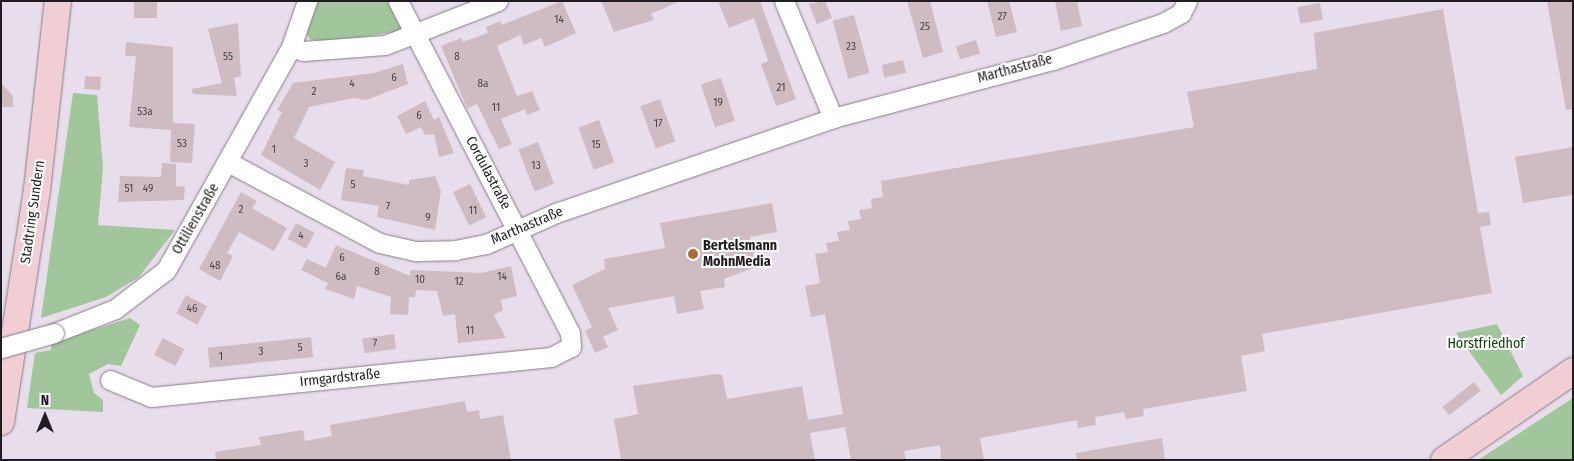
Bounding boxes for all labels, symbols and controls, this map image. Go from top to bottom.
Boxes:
house number: 27 [997,10,1007,24]
house number: 14 [554,13,564,27]
house number: 25 [920,20,930,34]
house number: 23 [846,40,856,54]
house number: 55 [223,50,233,64]
house number: 8 [454,50,460,64]
street label: Marthastraße [976,51,1054,87]
house number: 6 [391,71,397,85]
house number: 4 [349,77,355,91]
house number: 8a [478,77,488,91]
house number: 21 [777,81,785,95]
house number: 2 [312,85,316,99]
house number: 19 [713,96,723,110]
house number: 11 [492,101,500,115]
house number: 53a [137,105,153,119]
house number: 6 [416,109,422,123]
house number: 17 [654,117,662,131]
street label: Cordulastraße [462,134,514,212]
house number: 53 [177,137,187,151]
house number: 15 [591,138,601,152]
house number: 1 [272,143,276,157]
house number: 3 [304,157,308,171]
street label: Stadtring Sundern [17,159,49,265]
house number: 13 [531,159,541,173]
house number: 5 [350,178,356,192]
street label: Ottilienstraße [169,180,223,258]
house number: 51 [125,182,133,196]
house number: 49 [143,182,153,196]
house number: 7 [386,200,390,214]
house number: 2 [239,203,243,217]
street label: Marthastraße [488,203,566,249]
house number: 11 [469,204,477,218]
house number: 9 [425,211,431,225]
house number: 4 [298,229,304,243]
place label: Bertelsmann MohnMedia [703,238,777,270]
marker: Bertelsmann MohnMedia [687,248,699,260]
house number: 6 [339,251,345,265]
house number: 48 [210,259,220,273]
house number: 8 [374,265,380,279]
house number: 6a [336,270,346,284]
house number: 14 [497,270,507,284]
house number: 10 [415,273,425,287]
house number: 12 [454,275,464,289]
house number: 46 [187,302,197,316]
house number: 11 [466,324,474,338]
park label: Horstfriedhof [1447,336,1525,352]
house number: 7 [373,337,377,351]
house number: 5 [297,341,303,355]
house number: 3 [259,345,263,359]
house number: 1 [219,350,223,364]
street label: Irmgardstraße [299,365,381,391]
north arrow [20,391,70,441]
text: N [41,392,49,409]

